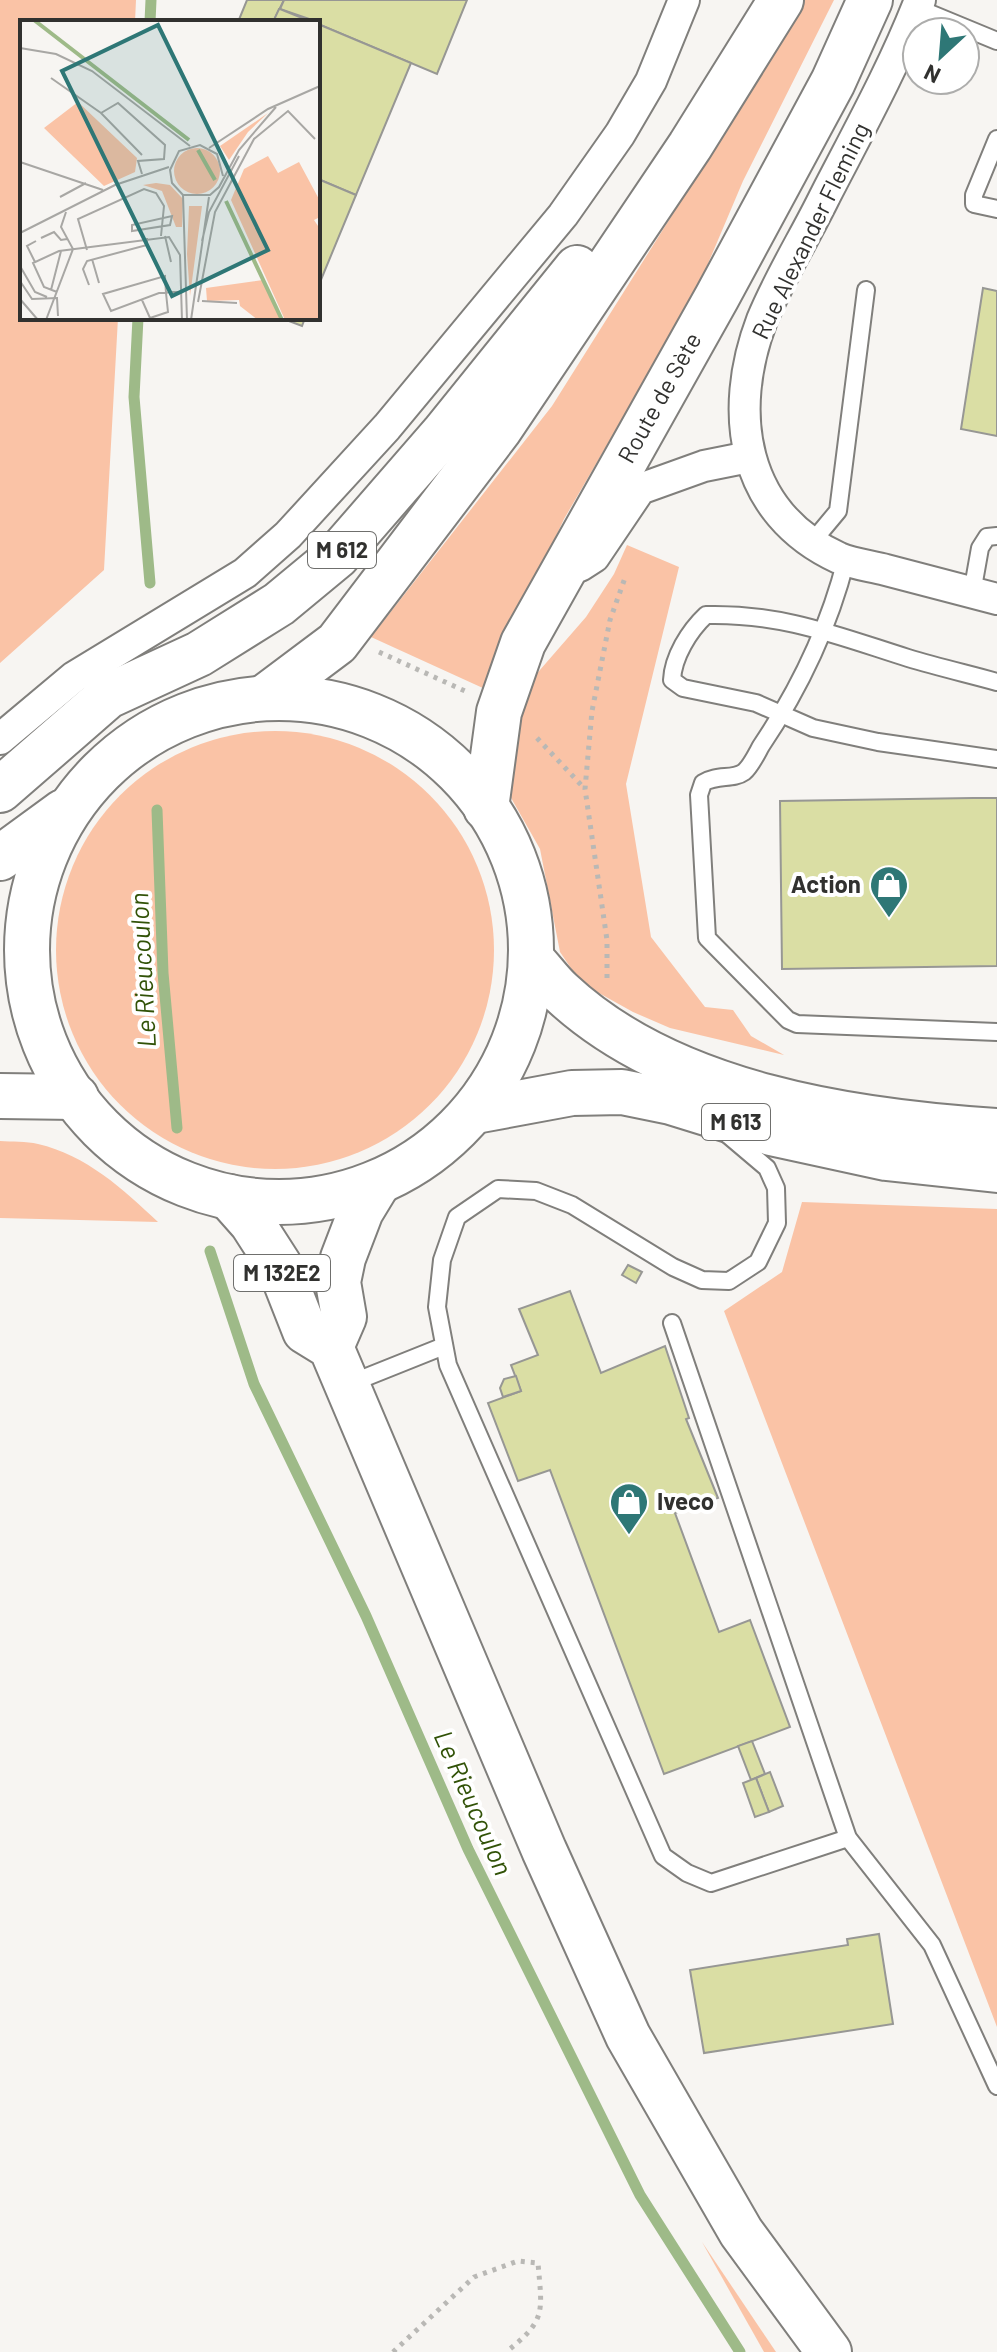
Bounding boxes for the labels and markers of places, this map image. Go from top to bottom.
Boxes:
shop icon: Action [868,864,910,919]
place label: Action [791,869,861,898]
shop icon: Iveco [608,1481,650,1536]
place label: Iveco [657,1486,714,1515]

